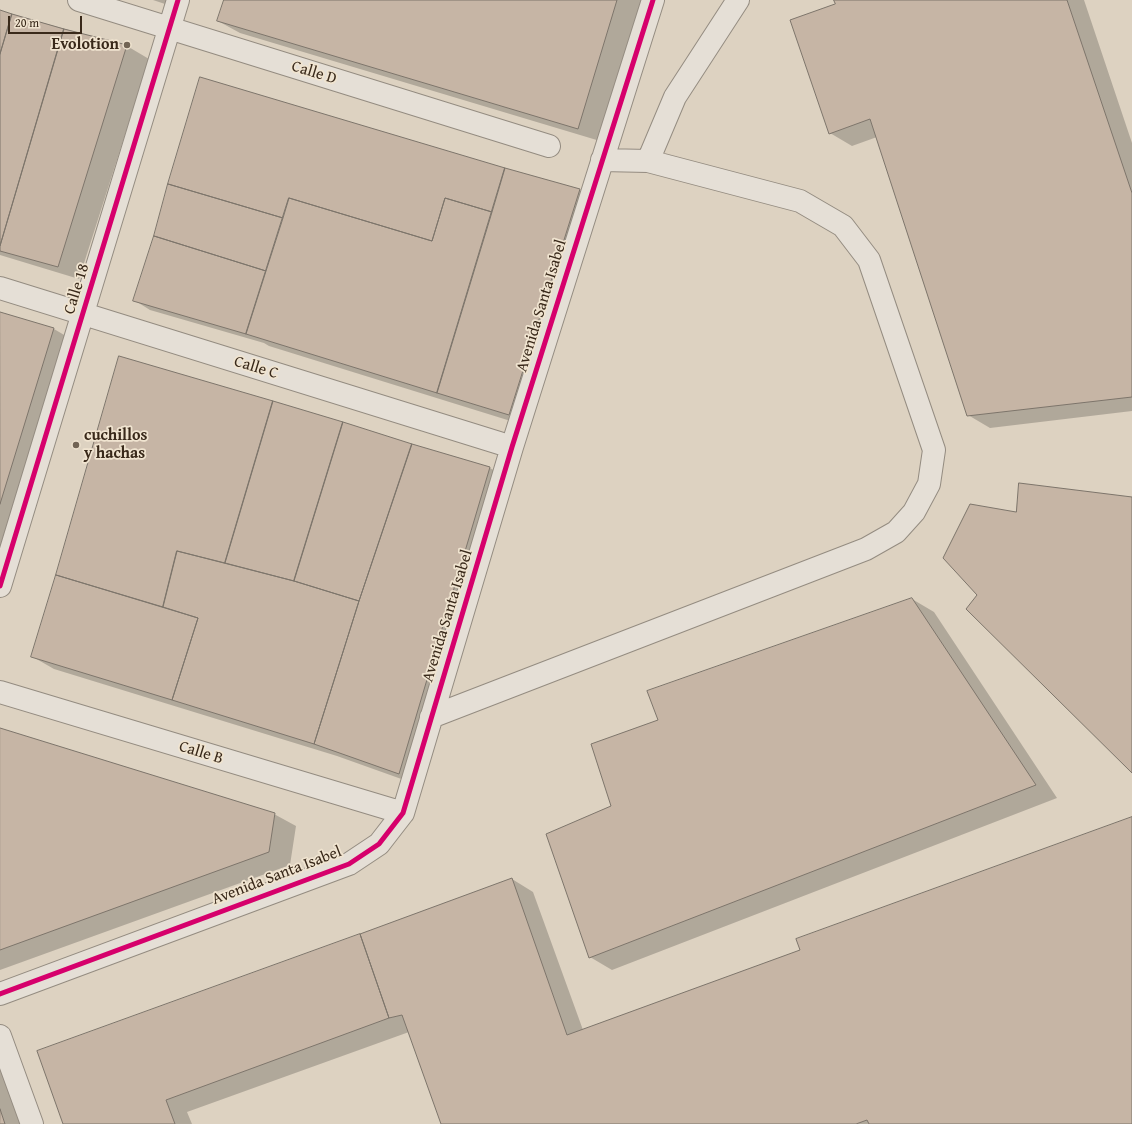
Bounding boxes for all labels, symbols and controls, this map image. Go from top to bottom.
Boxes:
scale bar [10,8,84,34]
text: 20 m [15,14,39,31]
place label: Evolotion [52,35,119,55]
marker: Evolotion [122,40,132,50]
street label: Calle D [289,57,339,89]
street label: Avenida Santa Isabel [513,238,571,374]
street label: Calle 18 [60,261,94,317]
street label: Calle C [232,352,280,384]
place label: cuchillos y hachas [84,426,147,464]
marker: cuchillos y hachas [71,440,81,450]
street label: Avenida Santa Isabel [419,548,477,684]
street label: Calle B [177,737,225,769]
street label: Avenida Santa Isabel [209,842,345,910]

